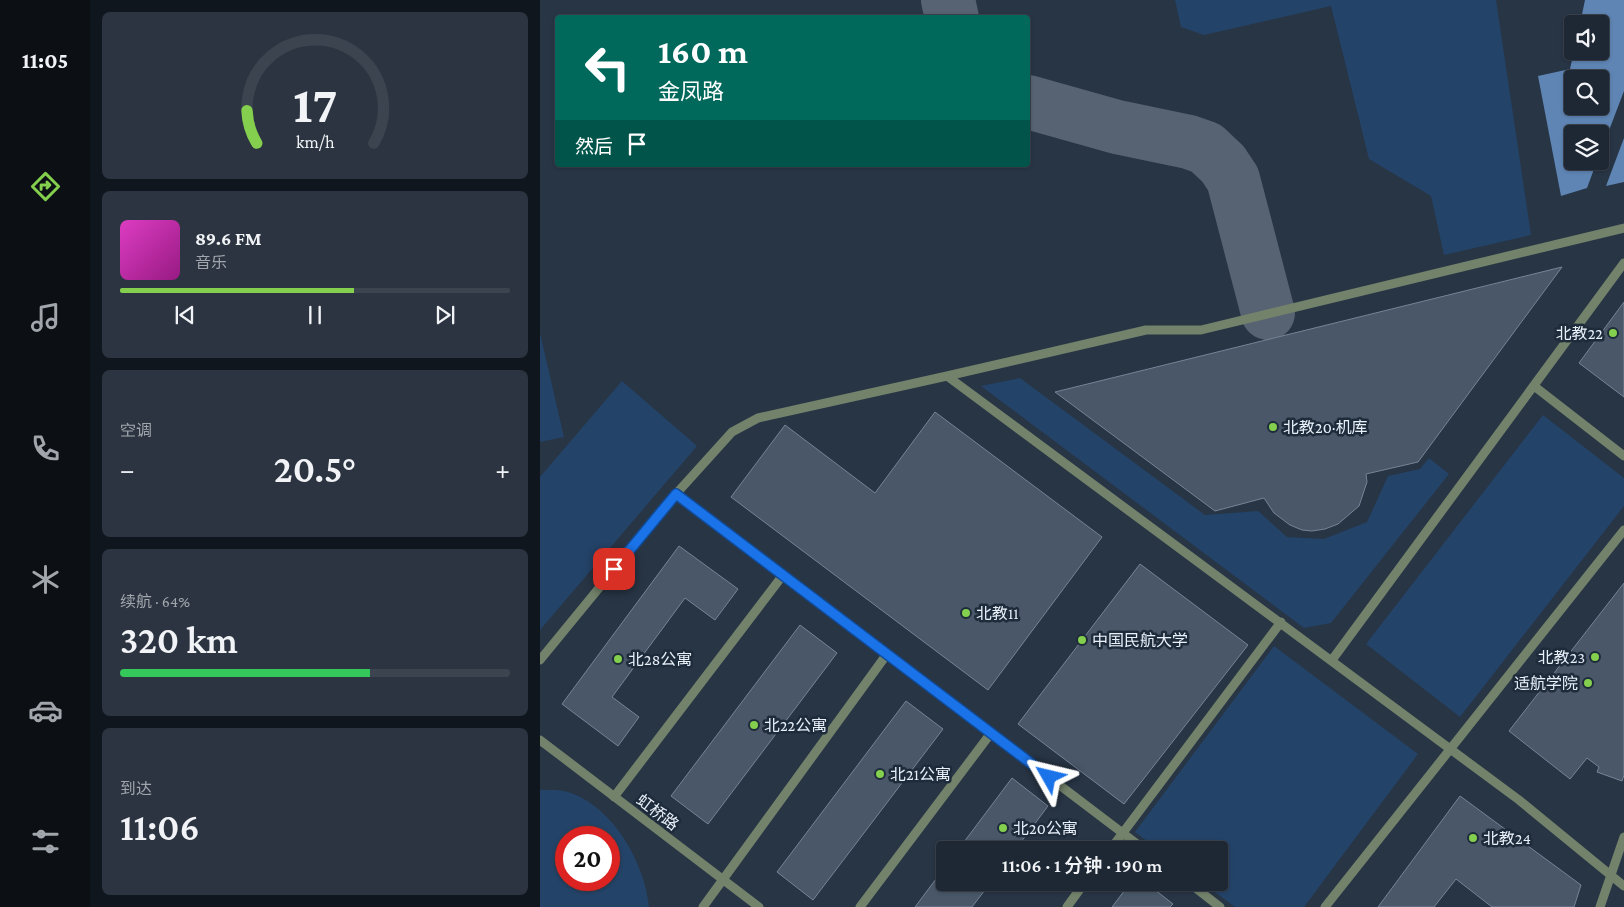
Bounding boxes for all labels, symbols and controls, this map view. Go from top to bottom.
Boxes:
map controls [1564,15,1609,170]
button: sound [1564,15,1609,60]
text: 160 m [658,32,748,71]
icon: left [575,35,640,100]
text: 11:05 [22,48,68,73]
button: search [1564,70,1609,115]
text: 17 [293,75,337,133]
text: 金凤路 [658,79,724,104]
button: layers [1564,125,1609,170]
icon: arrive [623,130,651,158]
text: km/h [296,132,335,152]
text: 然后 [575,136,613,157]
icon: directions [28,169,63,204]
text: 89.6 FM [195,228,261,249]
text: 音乐 [195,254,227,271]
icon: music [28,300,63,335]
icon: previous [171,301,199,329]
icon: pause [301,301,329,329]
icon: next [431,301,459,329]
place label: 北教22 [1556,325,1603,342]
marker: 北教22 [1607,327,1619,339]
place label: 北教20·机库 [1283,419,1368,436]
marker: 北教20·机库 [1267,421,1279,433]
text: 空调 [120,422,152,439]
icon: phone [28,431,63,466]
text: 20.5° [274,448,356,490]
text: − [120,454,135,485]
text: + [495,454,510,485]
pin [593,548,635,590]
icon: arrive [600,555,628,583]
icon: climate [28,562,63,597]
text: 续航 · 64% [120,593,190,610]
place label: 北教11 [976,605,1019,622]
marker: 北教11 [960,607,972,619]
text: 320 km [120,619,238,661]
place label: 中国民航大学 [1092,632,1188,649]
marker: 中国民航大学 [1076,634,1088,646]
place label: 北教23 [1538,649,1585,666]
place label: 北28公寓 [628,651,692,668]
marker: 北教23 [1589,651,1601,663]
marker: 北28公寓 [612,653,624,665]
place label: 适航学院 [1514,675,1578,692]
marker: 适航学院 [1582,677,1594,689]
icon: car [28,693,63,728]
place label: 北22公寓 [764,717,827,734]
marker: 北22公寓 [748,719,760,731]
position arrow [1022,750,1074,802]
place label: 北21公寓 [890,766,951,783]
marker: 北21公寓 [874,768,886,780]
text: 到达 [120,780,152,797]
street label: 虹桥路 [633,791,682,834]
text: 11:06 [120,806,200,848]
place label: 北20公寓 [1013,820,1078,837]
marker: 北20公寓 [997,822,1009,834]
icon: filters [28,824,63,859]
speed limit sign: 20 [555,826,620,891]
place label: 北教24 [1483,830,1531,847]
marker: 北教24 [1467,832,1479,844]
text: 11:06 · 1 分钟 · 190 m [1002,855,1162,876]

